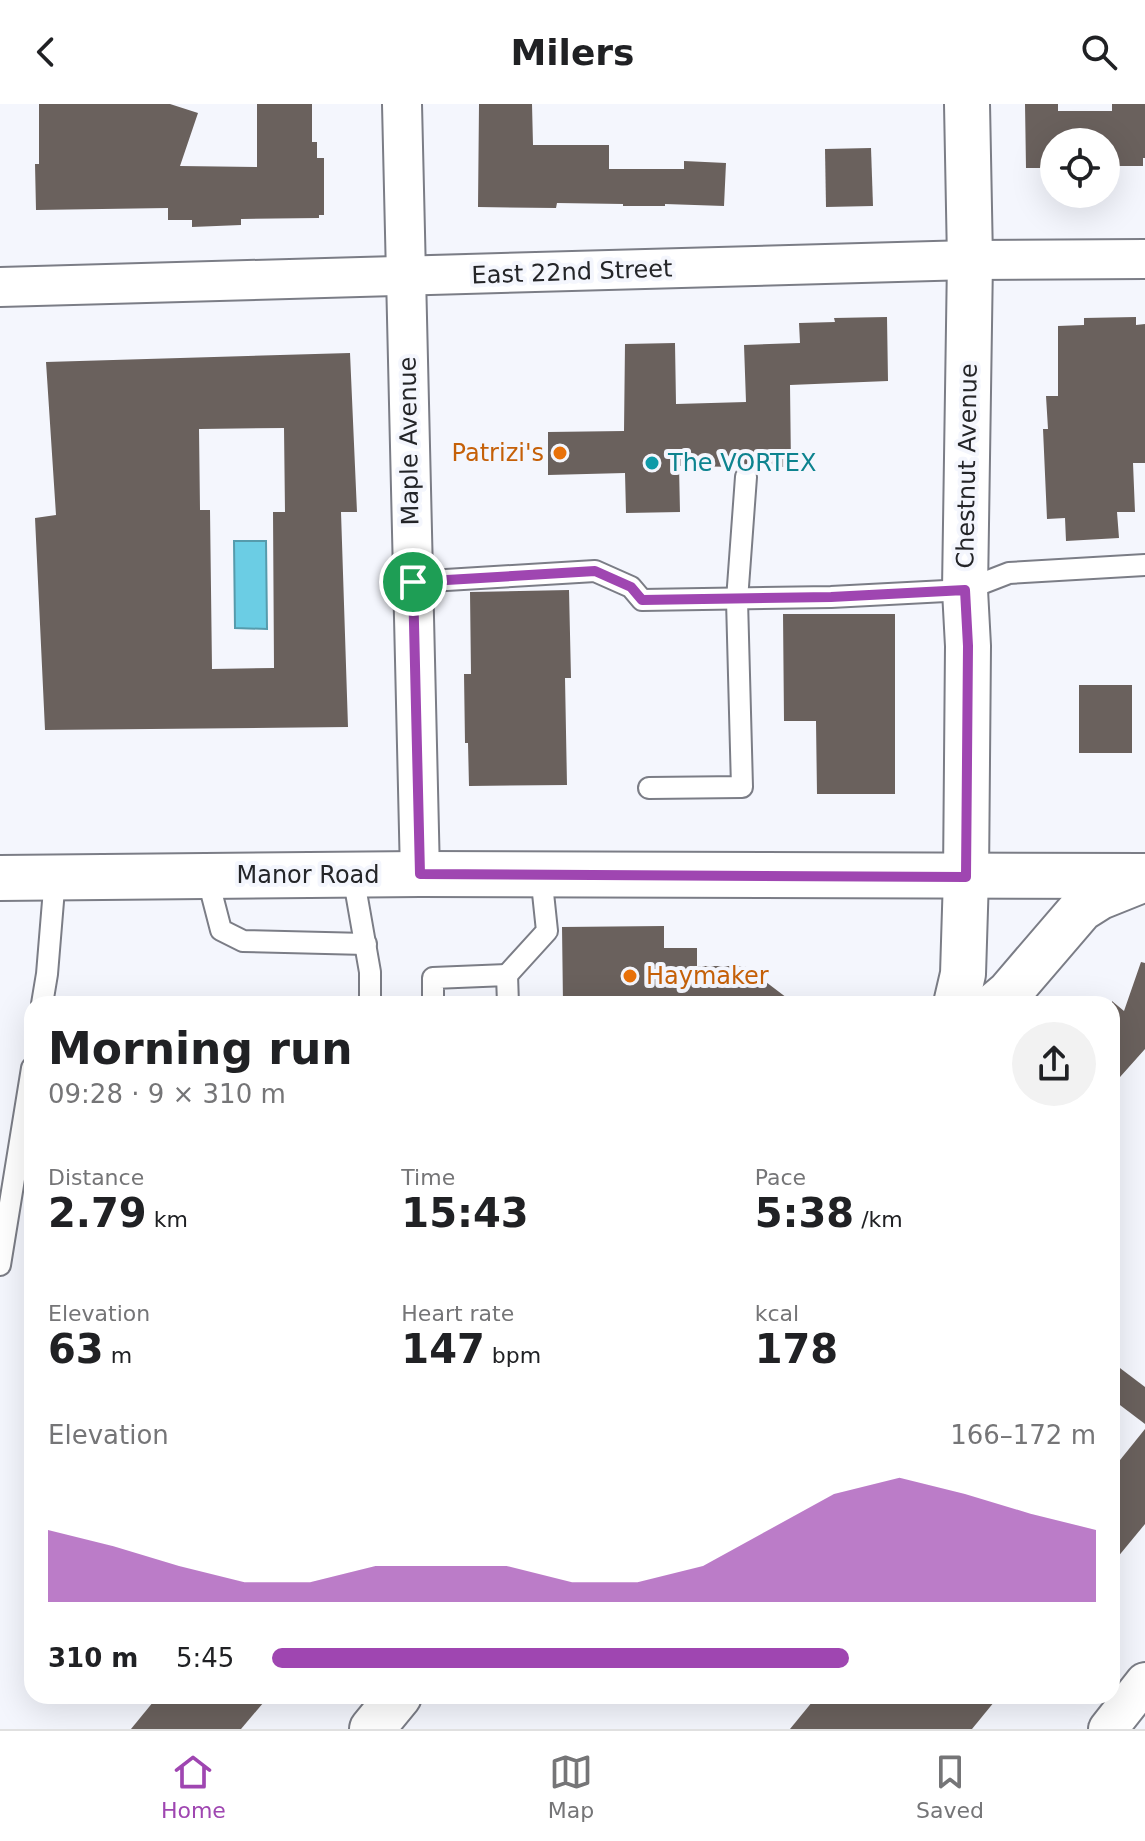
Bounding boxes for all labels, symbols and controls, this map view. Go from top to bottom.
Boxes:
icon: back [24,30,68,74]
icon: search [1077,30,1121,74]
text: Milers [510,32,635,73]
map controls [1040,128,1120,208]
button: locate [1040,128,1120,208]
street label: East 22nd Street [471,255,673,289]
street label: Maple Avenue [394,356,424,526]
street label: Chestnut Avenue [951,363,983,569]
place label: Patrizi's [452,439,544,467]
marker: Patrizi's [551,444,569,462]
place label: The VORTEX [667,449,816,477]
marker: The VORTEX [643,454,661,472]
pin [379,548,447,616]
icon: arrive [391,560,435,604]
street label: Manor Road [236,861,380,889]
place label: Haymaker [646,962,769,990]
marker: Haymaker [621,967,639,985]
button: share [1012,1022,1096,1106]
text: Morning run [48,1023,353,1074]
text: 09:28 · 9 × 310 m [48,1079,286,1109]
text: Distance [48,1165,144,1190]
text: Time [401,1165,455,1190]
text: Pace [755,1165,806,1190]
text: 2.79 [48,1190,147,1236]
text: 15:43 [401,1190,529,1236]
text: 5:38 [755,1190,854,1236]
text: km [147,1207,188,1232]
text: /km [854,1207,903,1232]
text: Elevation [48,1301,150,1326]
text: Heart rate [401,1301,514,1326]
text: kcal [755,1301,799,1326]
text: 63 [48,1326,104,1372]
text: 147 [401,1326,485,1372]
text: 178 [755,1326,838,1372]
text: m [104,1343,132,1368]
text: bpm [485,1343,541,1368]
text: Elevation [48,1420,169,1450]
text: 166–172 m [950,1420,1096,1450]
text: 310 m [48,1643,138,1673]
text: 5:45 [176,1643,234,1673]
tab: Home [161,1750,226,1823]
tab: Map [548,1750,594,1823]
tab: Saved [916,1750,984,1823]

